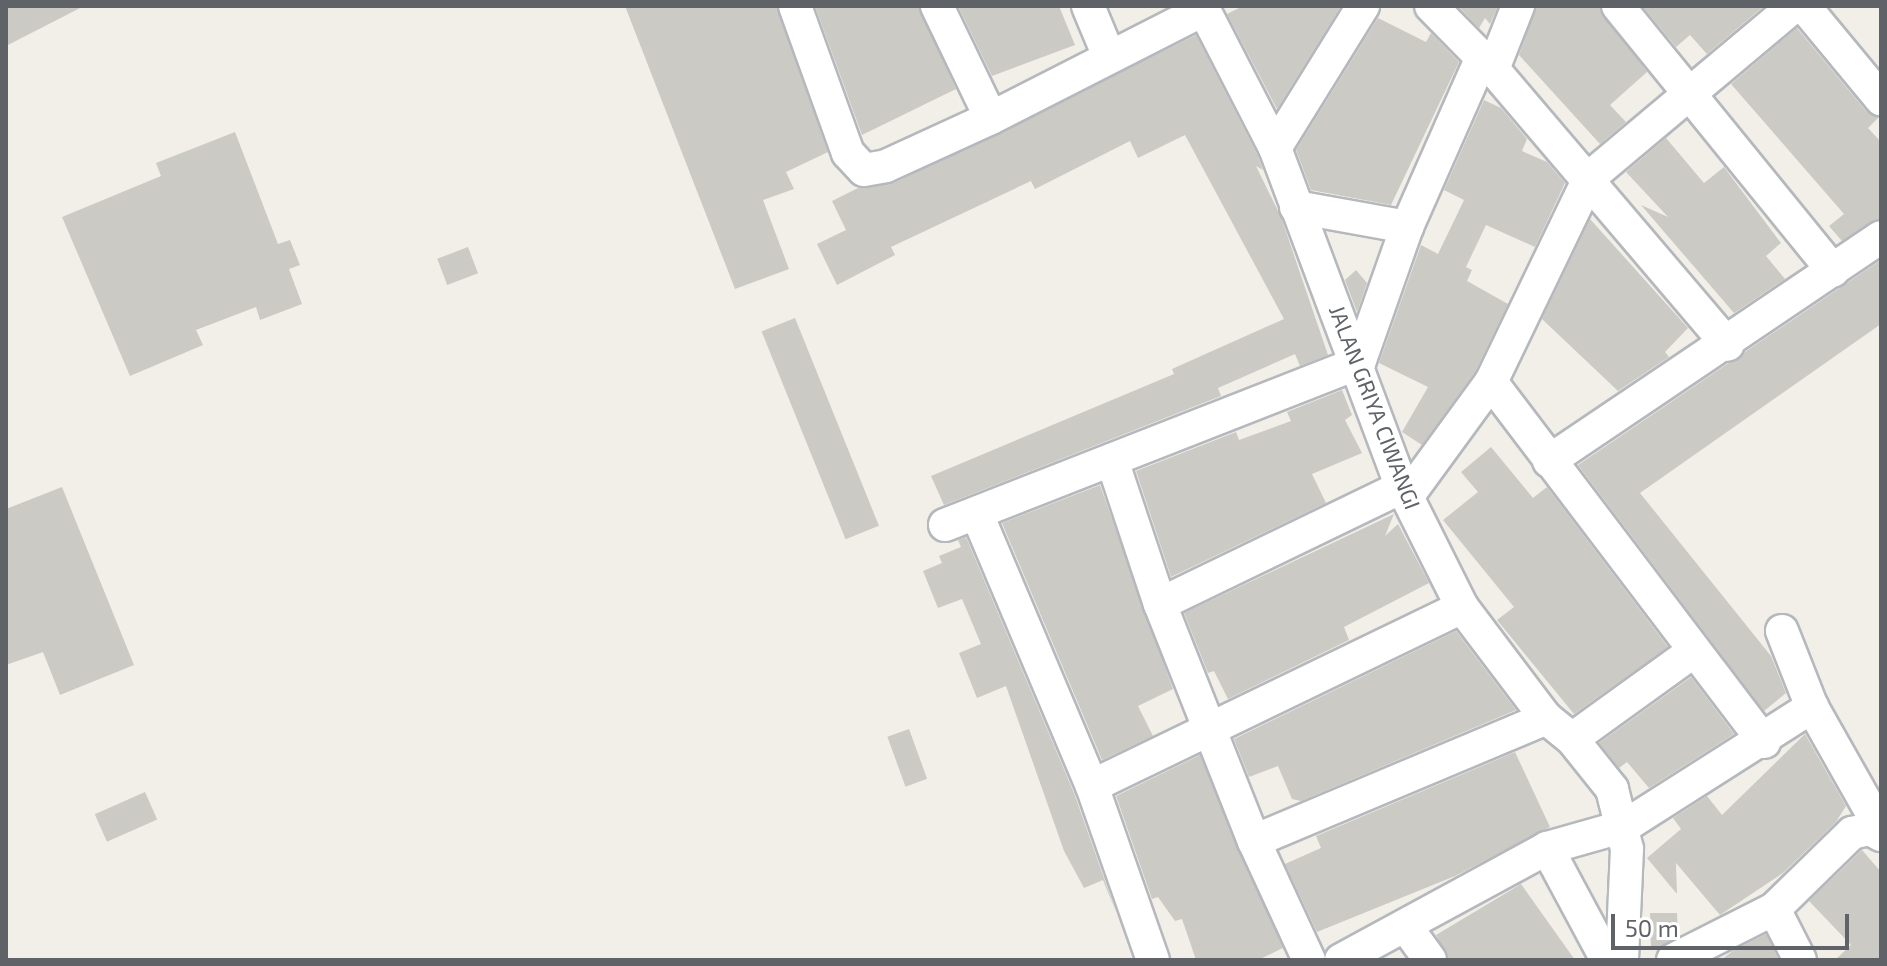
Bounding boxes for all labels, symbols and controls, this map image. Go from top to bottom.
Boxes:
street label: JALAN GRIYA CIWANGI [1324,301,1426,513]
scale bar [1615,898,1853,948]
text: 50 m [1625,913,1679,942]

